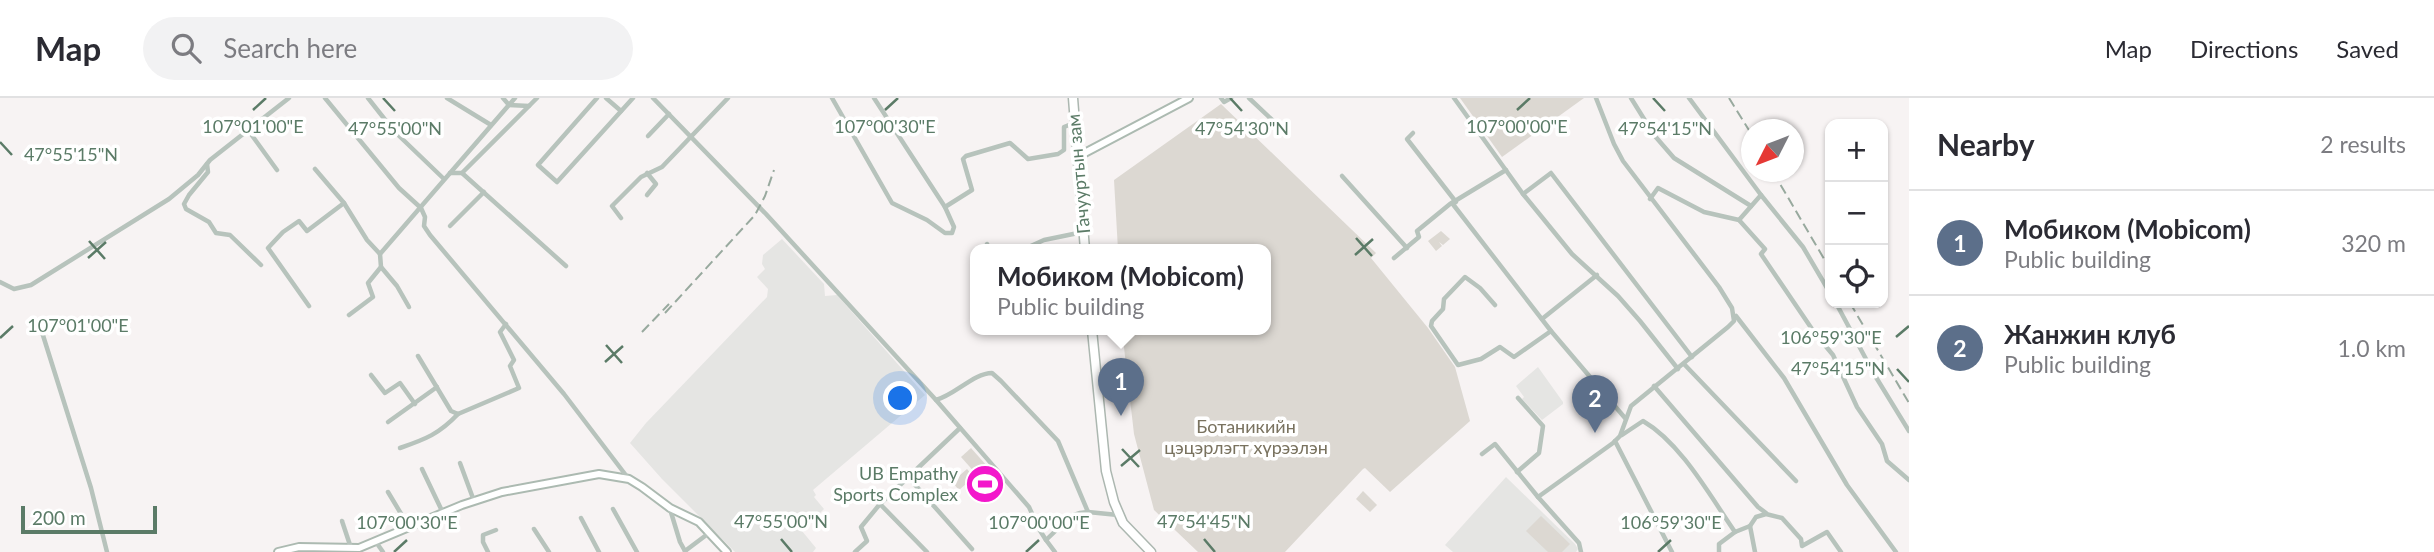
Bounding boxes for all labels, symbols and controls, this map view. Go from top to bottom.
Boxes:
search box [143,17,633,80]
text: Map [35,28,101,68]
icon: search [167,29,205,67]
text: Search here [223,32,357,64]
text: Map [2105,34,2152,63]
text: Directions [2190,34,2298,63]
text: Saved [2336,34,2399,63]
street label: Гачууртын зам [1062,113,1094,235]
text: 107°01'00"E [202,115,304,137]
text: 107°00'30"E [834,115,936,137]
text: 107°00'00"E [1466,115,1568,137]
text: 47°55'00"N [348,117,442,139]
text: 47°54'30"N [1195,117,1289,139]
text: 47°54'15"N [1618,117,1712,139]
north arrow [1741,119,1804,182]
map controls [1825,119,1888,308]
button: + [1825,119,1888,182]
text: Nearby [1937,126,2035,162]
text: 2 results [2320,130,2406,158]
text: 47°55'15"N [24,143,118,165]
button: − [1825,182,1888,245]
text: Мобиком (Mobicom) [2004,213,2251,245]
text: 1 [1953,229,1967,257]
text: 320 m [2341,229,2406,257]
popup [970,244,1271,335]
button: locate [1825,245,1888,308]
text: Public building [2004,245,2151,273]
text: Мобиком (Mobicom) [997,260,1244,292]
text: Public building [997,292,1144,320]
text: 107°01'00"E [27,314,129,336]
text: Жанжин клуб [2004,318,2176,350]
text: 106°59'30"E [1780,326,1882,348]
text: 2 [1953,334,1967,362]
text: 1.0 km [2337,334,2406,362]
text: Public building [2004,350,2151,378]
text: 47°54'15"N [1791,357,1885,379]
pin: 1 [1098,358,1144,416]
pin: 2 [1572,375,1618,433]
your location [883,381,917,415]
park label: Ботаникийн цэцэрлэгт хүрээлэн [1164,415,1328,458]
place label: UB Empathy Sports Complex [833,462,959,505]
sports icon: UB Empathy Sports Complex [964,463,1006,505]
scale bar [21,503,158,535]
text: 200 m [32,506,86,529]
text: 47°55'00"N [734,510,828,532]
text: 47°54'45"N [1157,510,1251,532]
text: 107°00'30"E [356,511,458,533]
text: 107°00'00"E [988,511,1090,533]
text: 106°59'30"E [1620,511,1722,533]

